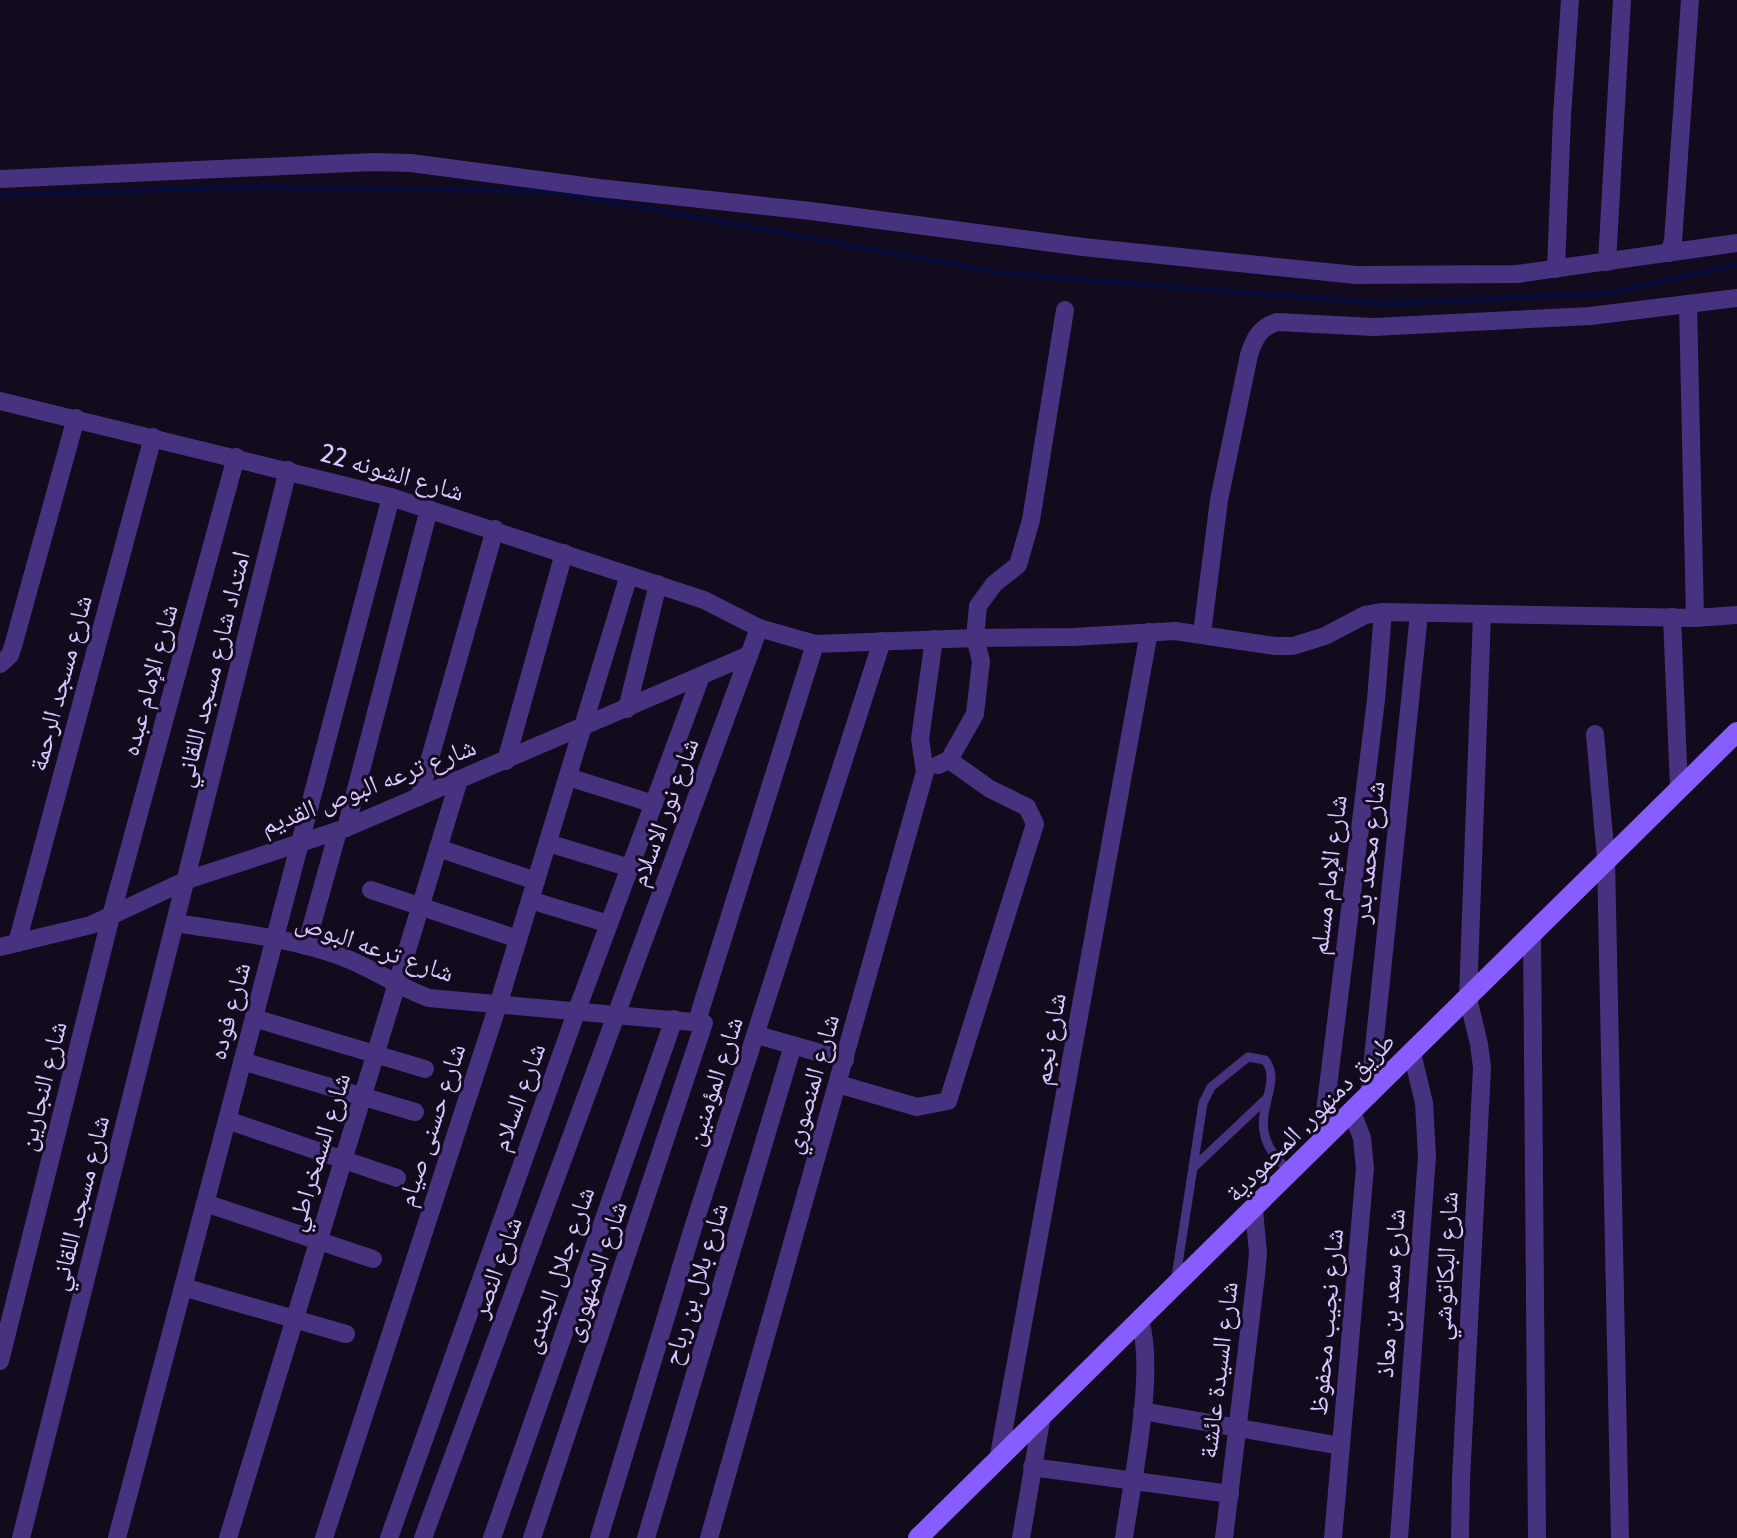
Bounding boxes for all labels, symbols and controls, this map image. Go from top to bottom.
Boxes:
street label: شارع الشونه 22 [316,436,468,508]
street label: امتداد شارع مسجد اللقاني [167,548,261,791]
street label: شارع مسجد الرحمة [21,591,99,775]
street label: شارع الإمام عبده [113,601,187,760]
street label: شارع ترعه البوص القديم [256,730,481,843]
street label: شارع نور الاسلام [622,733,708,891]
street label: شارع محمد بدر [1345,779,1391,926]
street label: شارع الإمام مسلم [1302,793,1356,957]
street label: شارع ترعه البوص [292,905,458,989]
street label: شارع فوده [201,959,257,1063]
street label: شارع نجم [1025,990,1074,1088]
street label: شارع المنصوري [776,1010,851,1159]
street label: شارع المؤمنين [678,1012,750,1150]
street label: شارع النجارين [10,1018,74,1154]
street label: طريق دمنهور, المحمودية [1218,1025,1402,1209]
street label: شارع حسنى صيام [390,1039,474,1211]
street label: شارع السلام [484,1039,554,1156]
street label: شارع السمخراطي [279,1069,362,1236]
street label: شارع مسجد اللقاني [42,1112,121,1295]
street label: شارع جلال الجندى [515,1183,601,1357]
street label: شارع البكاتوشي [1425,1191,1469,1342]
street label: شارع الدمنهورى [556,1196,634,1346]
street label: شارع بلال بن رباح [655,1199,735,1369]
street label: شارع سعد بن معاذ [1368,1207,1412,1379]
street label: شارع النصر [463,1212,529,1323]
street label: شارع نجيب محفوظ [1302,1227,1350,1417]
street label: شارع السيدة عائشة [1191,1280,1245,1460]

